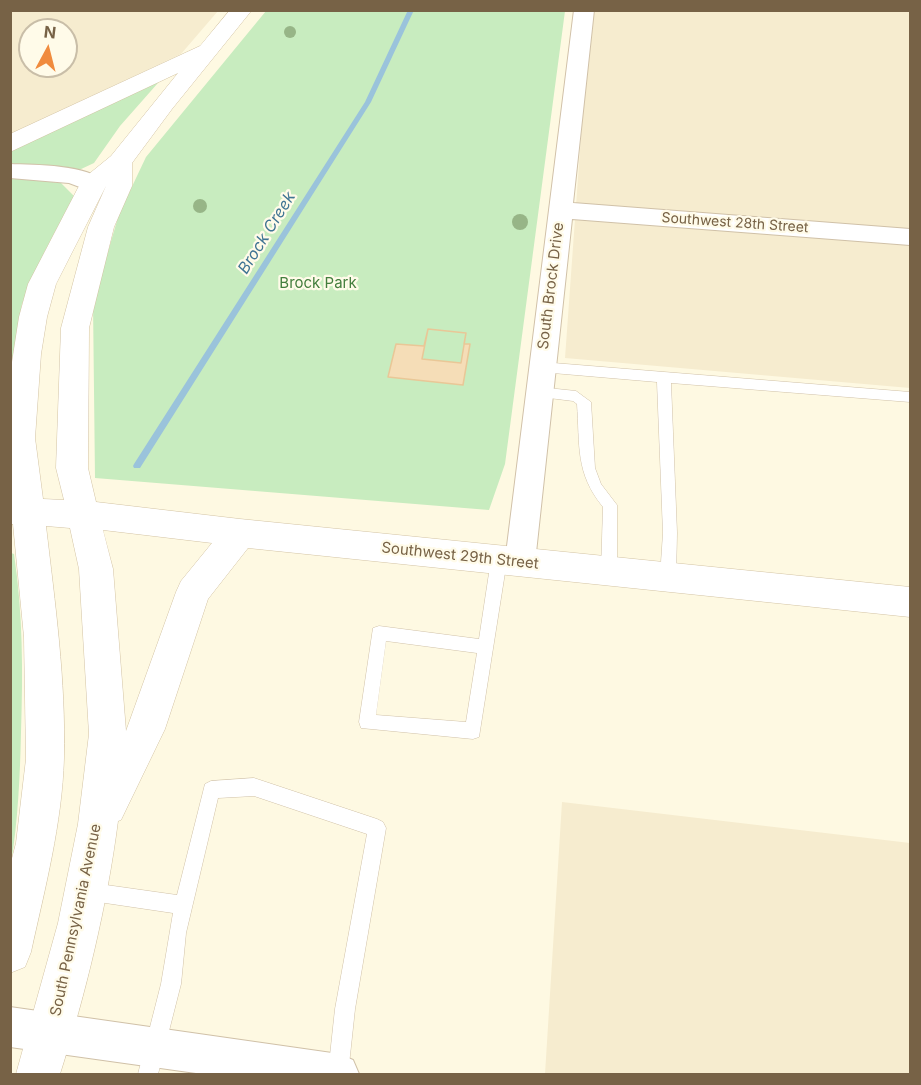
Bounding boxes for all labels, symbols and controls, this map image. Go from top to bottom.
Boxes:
north arrow [18,18,78,78]
text: N [43,21,57,43]
water label: Brock Creek [234,189,300,277]
street label: Southwest 28th Street [661,209,809,237]
street label: South Brock Drive [534,221,568,351]
park label: Brock Park [279,274,357,292]
street label: Southwest 29th Street [380,539,540,573]
street label: South Pennsylvania Avenue [47,822,105,1018]

